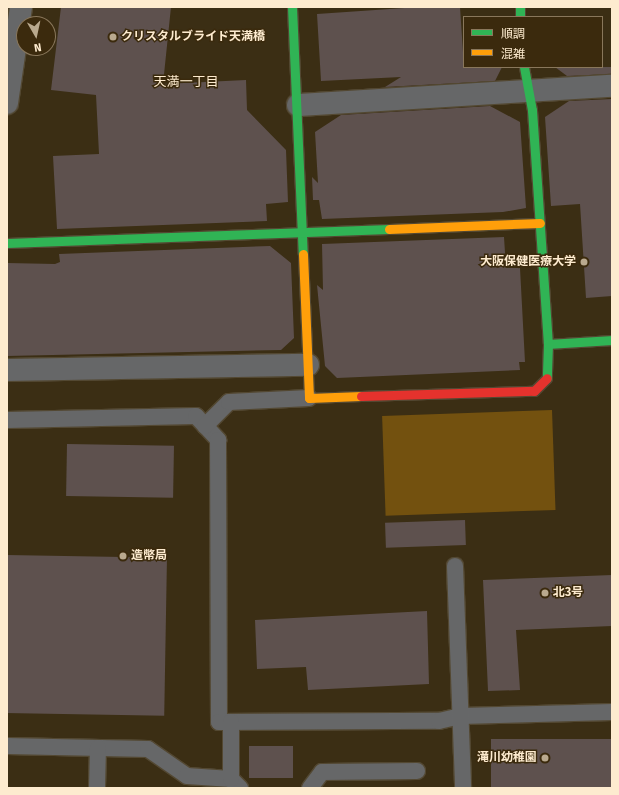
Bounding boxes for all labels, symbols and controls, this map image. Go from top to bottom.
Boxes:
north arrow [16,16,56,56]
legend [463,16,603,68]
text: 順調 [501,27,525,41]
place label: クリスタルブライド天満橋 [121,30,265,44]
marker: クリスタルブライド天満橋 [108,32,118,42]
text: N [33,40,42,54]
text: 混雑 [501,47,525,61]
district label: 天満一丁目 [154,74,218,90]
place label: 大阪保健医療大学 [480,255,576,269]
marker: 大阪保健医療大学 [579,257,589,267]
place label: 造幣局 [131,549,167,563]
marker: 造幣局 [118,551,128,561]
place label: 北3号 [553,586,583,600]
marker: 北3号 [540,588,550,598]
place label: 滝川幼稚園 [477,751,537,765]
marker: 滝川幼稚園 [540,753,550,763]

